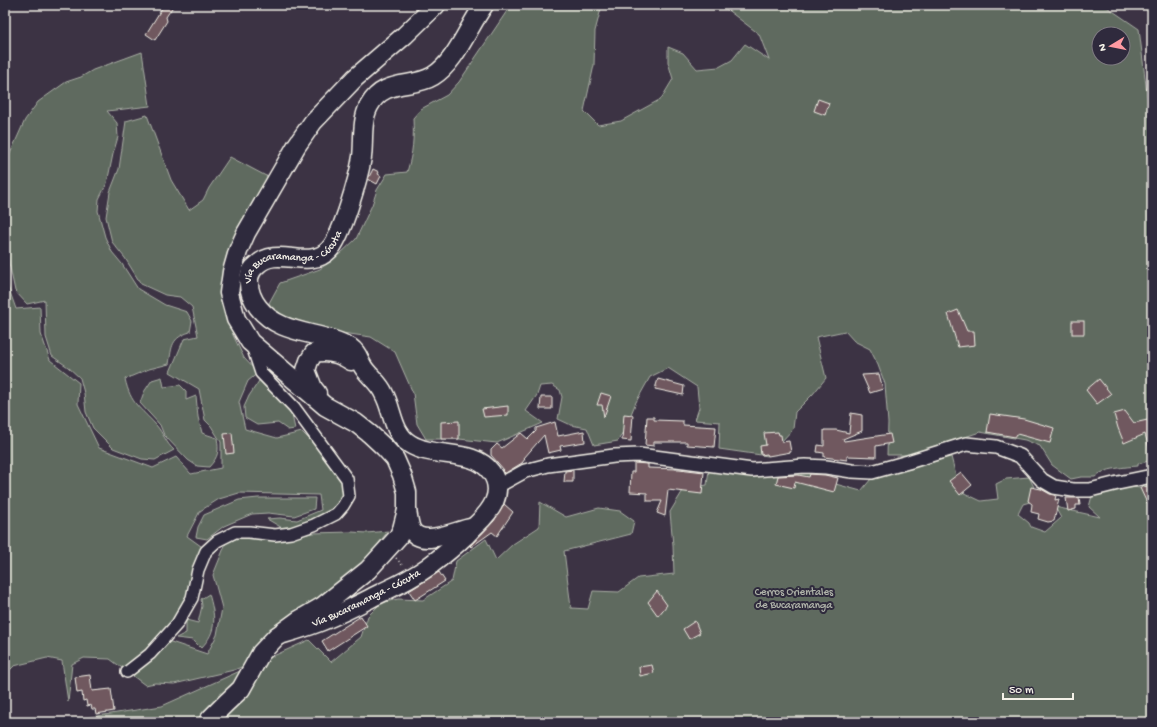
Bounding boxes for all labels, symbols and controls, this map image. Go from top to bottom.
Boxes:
north arrow [1091,26,1131,66]
text: N [1097,43,1110,52]
street label: Vía Bucaramanga - Cúcuta [243,228,346,285]
street label: Vía Bucaramanga - Cúcuta [310,567,423,631]
park label: Cerros Orientales de Bucaramanga [755,587,834,612]
scale bar [1003,675,1073,701]
text: 50 m [1009,684,1034,698]

